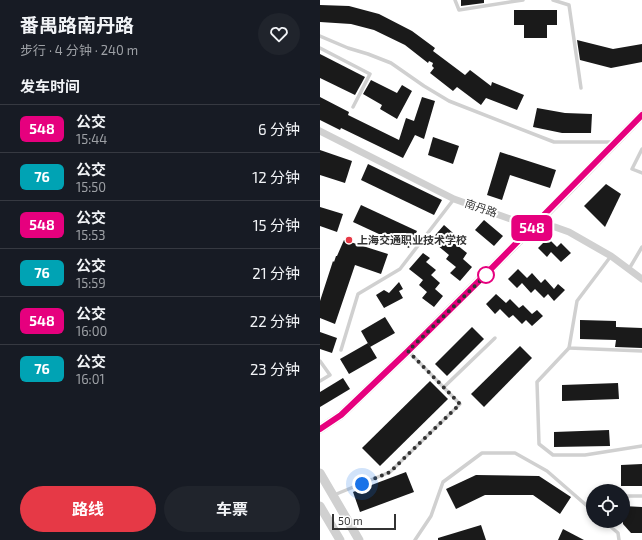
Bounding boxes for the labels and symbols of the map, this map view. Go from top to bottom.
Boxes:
street label: 南丹路 [463,196,499,219]
line badge: 548 [509,215,555,241]
place label: 上海交通职业技术学校 [357,233,467,246]
marker: 上海交通职业技术学校 [344,235,354,245]
unlabelled marker [477,266,495,284]
your location [352,474,372,494]
scale bar [332,512,396,531]

